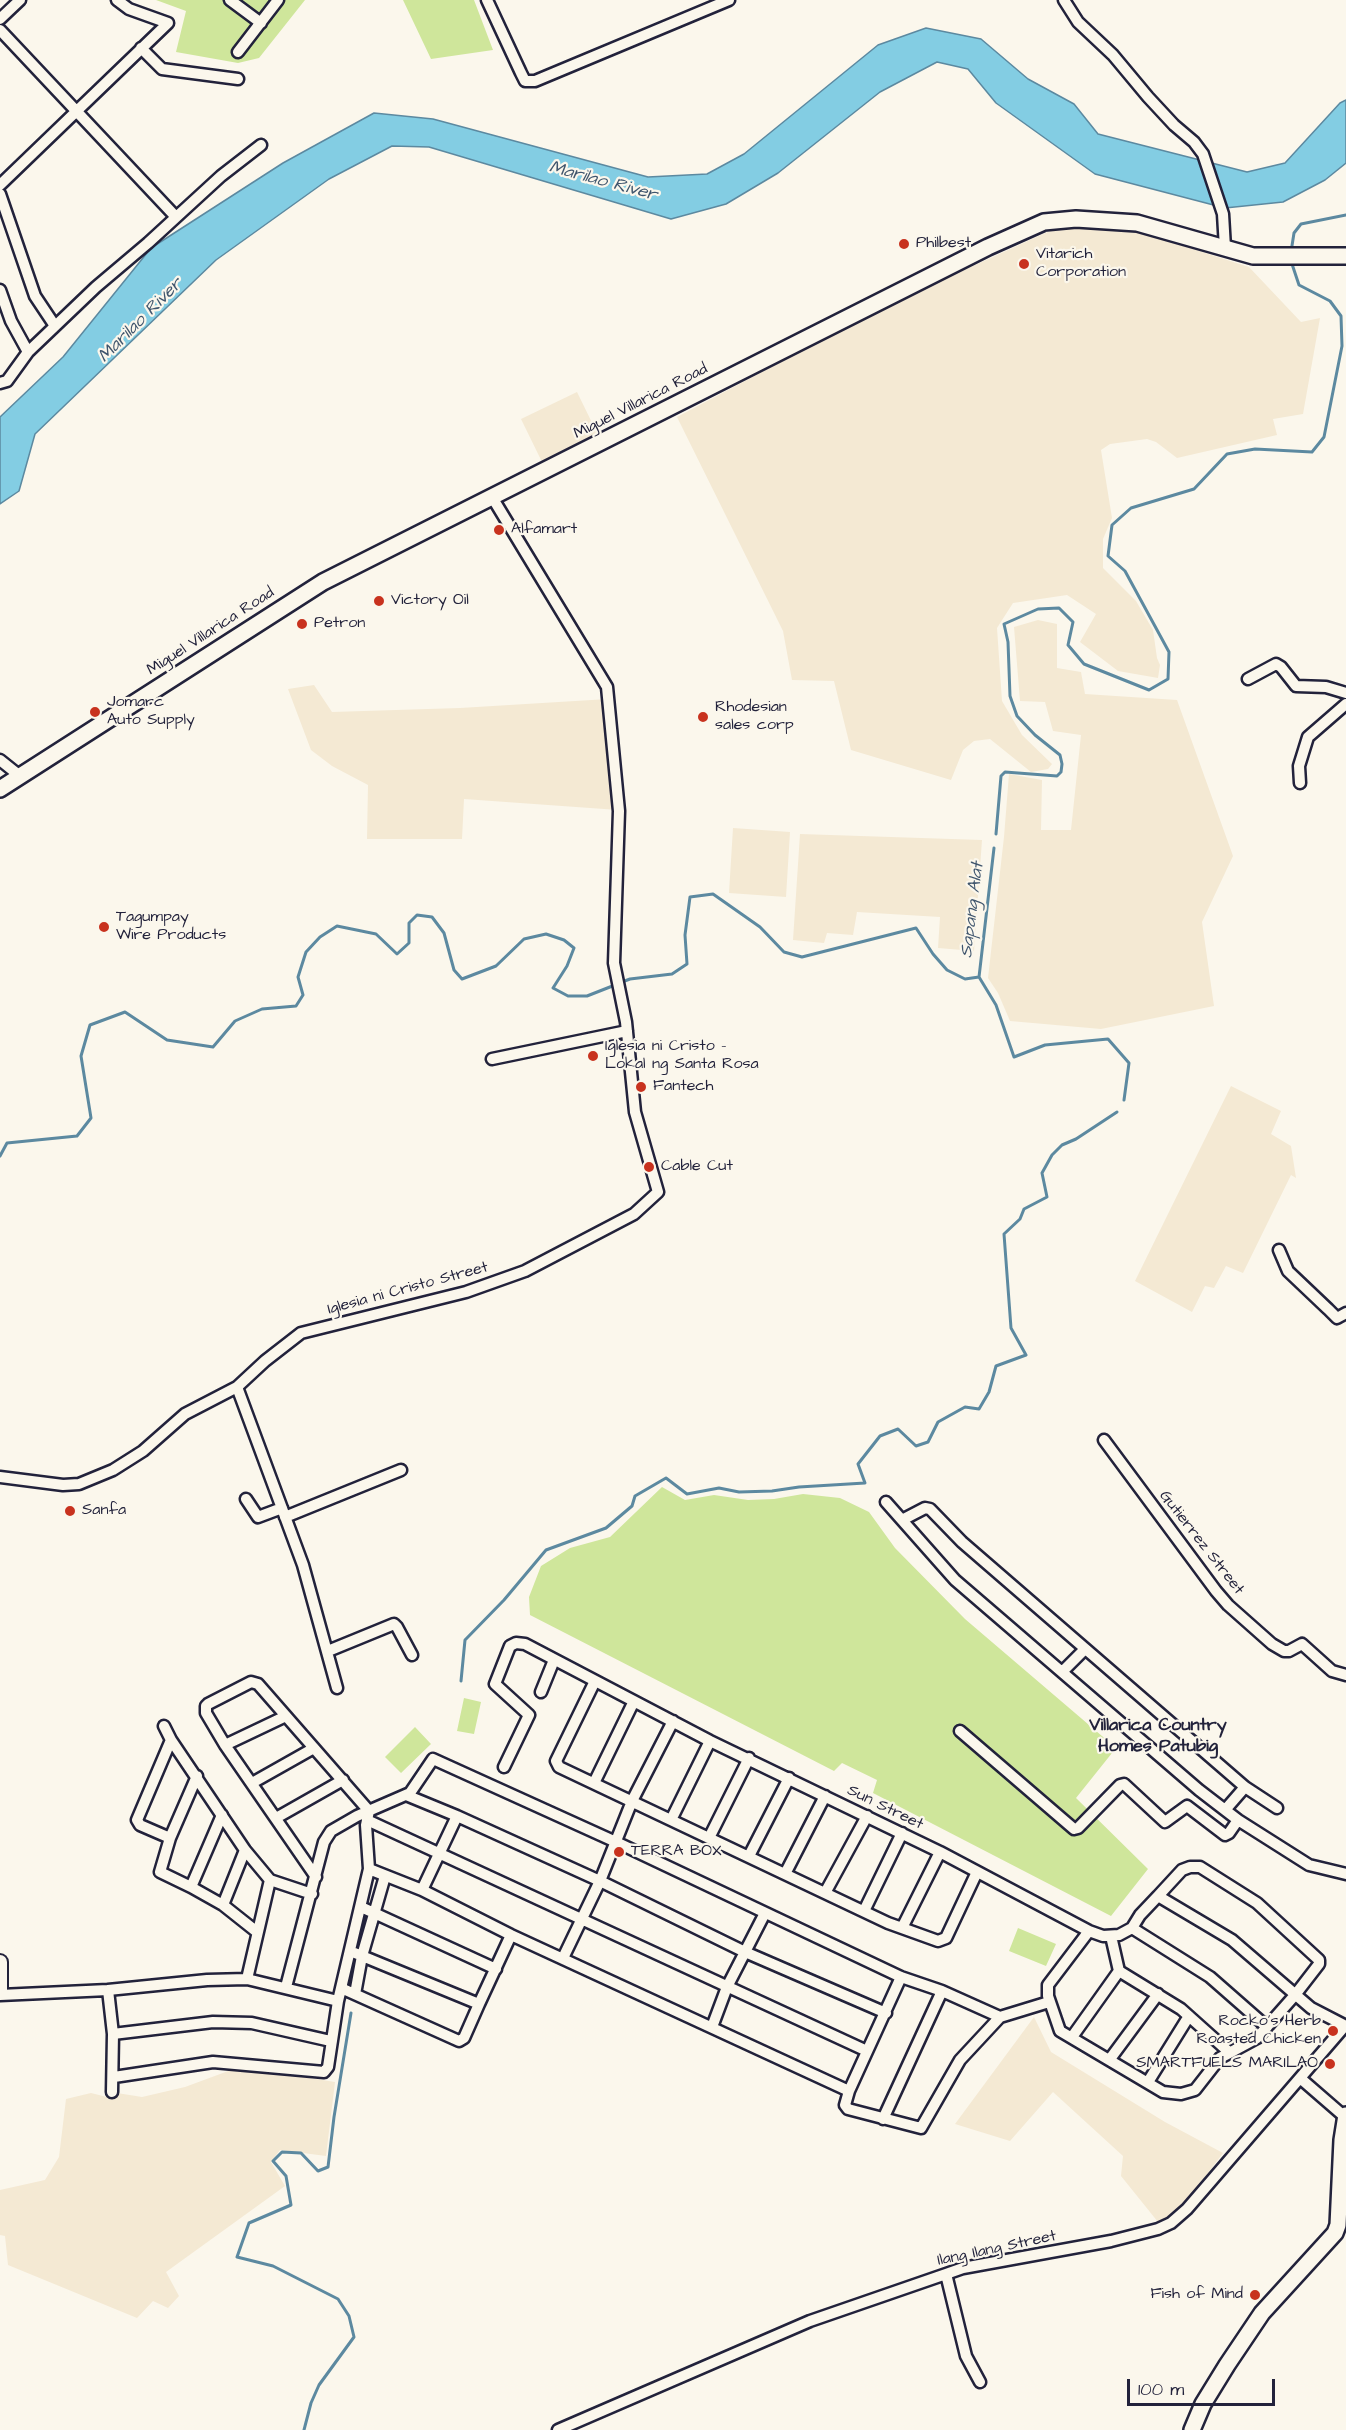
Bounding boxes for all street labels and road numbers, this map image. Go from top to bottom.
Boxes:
street label: Miguel Villarica Road [571,360,711,444]
street label: Miguel Villarica Road [144,584,278,680]
street label: Iglesia ni Cristo Street [326,1258,490,1320]
street label: Gutierrez Street [1154,1487,1248,1599]
street label: Sun Street [844,1781,926,1835]
street label: Ilang Ilang Street [936,2227,1058,2271]

